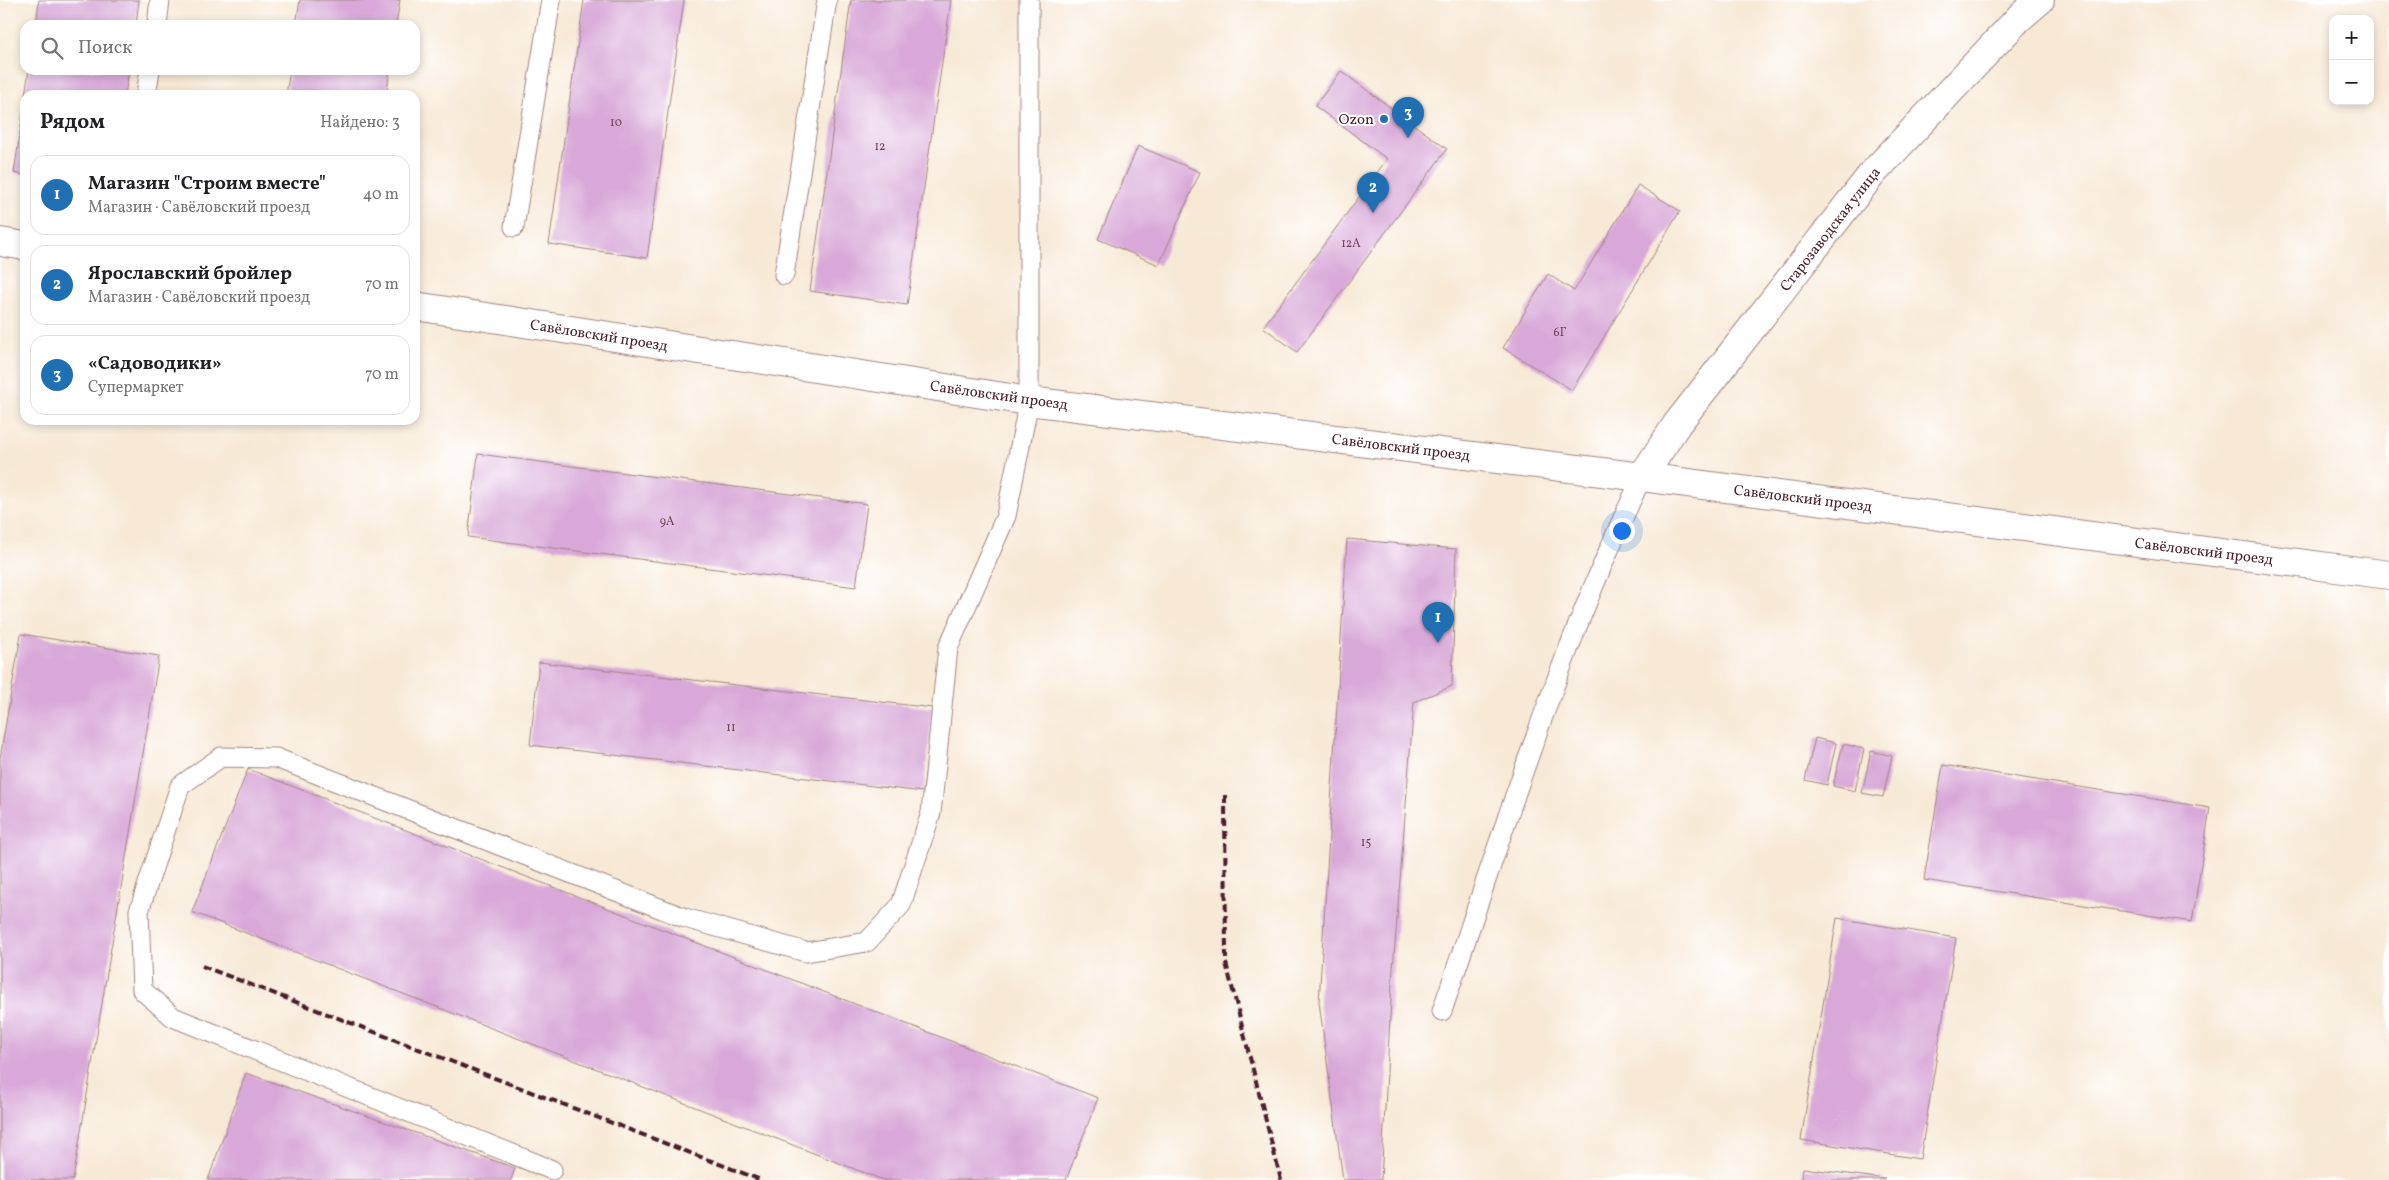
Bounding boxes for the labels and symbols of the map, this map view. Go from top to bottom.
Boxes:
pin: 3 [1392,97,1424,138]
place label: Ozon [1339,110,1374,131]
marker: Ozon [1378,113,1390,125]
house number: 10 [610,115,622,131]
house number: 12 [874,139,886,155]
street label: Старозаводская улица [1776,163,1886,297]
pin: 2 [1357,172,1389,213]
house number: 12А [1341,236,1361,252]
street label: Савёловский проезд [528,315,670,358]
house number: 6Г [1554,325,1567,341]
street label: Савёловский проезд [928,376,1070,417]
street label: Савёловский проезд [1330,430,1472,467]
street label: Савёловский проезд [1732,481,1874,518]
house number: 9А [660,514,675,530]
your location [1609,518,1635,544]
street label: Савёловский проезд [2133,534,2275,571]
pin: 1 [1422,602,1454,643]
house number: 11 [726,720,736,736]
house number: 15 [1361,835,1371,851]

